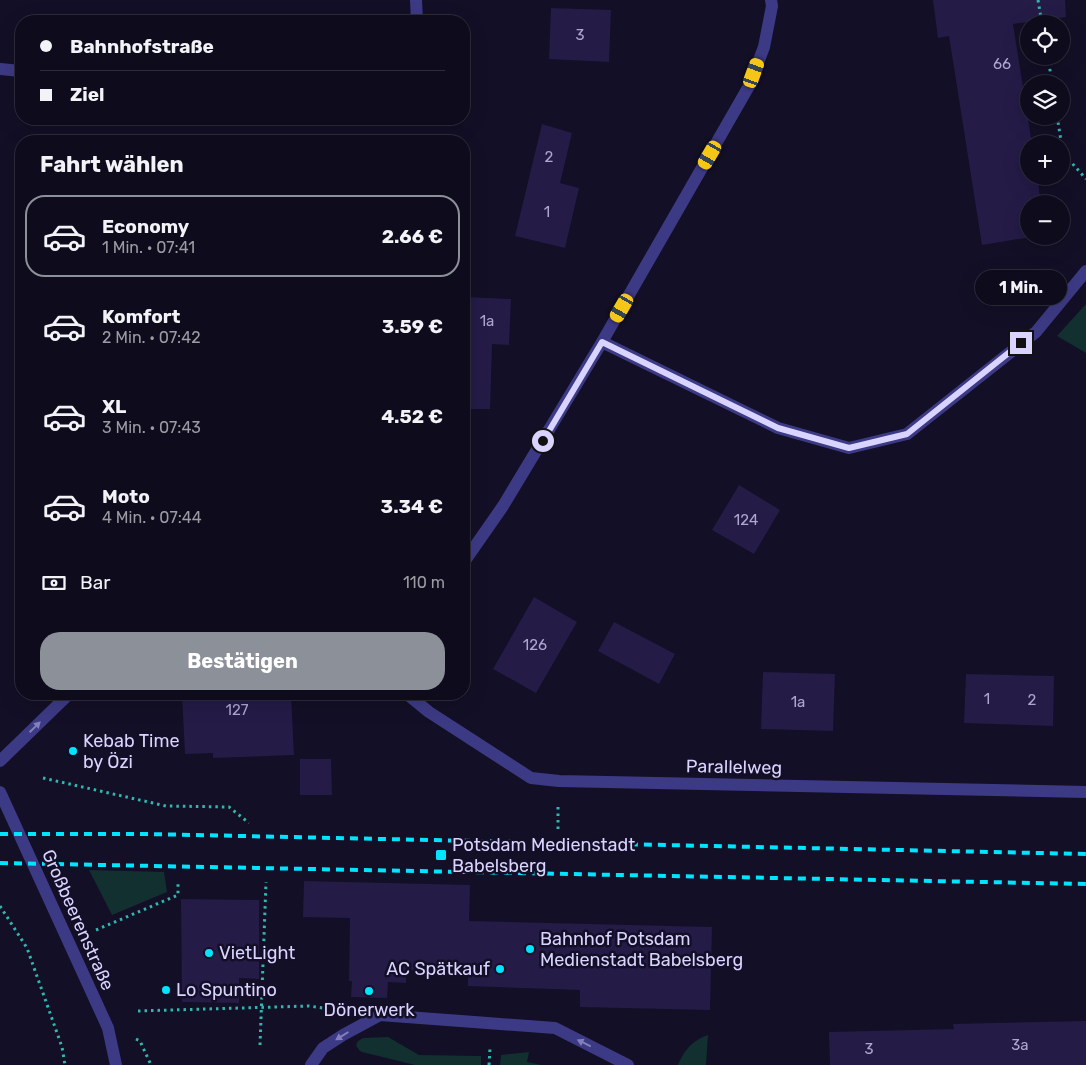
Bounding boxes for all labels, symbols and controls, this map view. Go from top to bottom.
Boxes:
map controls [1020,15,1070,245]
button: locate [1020,15,1070,65]
house number: 3 [575,26,585,44]
text: Bahnhofstraße [70,35,214,58]
house number: 66 [993,55,1011,73]
car [741,56,766,90]
button: layers [1020,75,1070,125]
text: Ziel [70,83,105,106]
button: + [1020,135,1070,185]
car [696,138,723,172]
house number: 2 [545,148,554,166]
text: Fahrt wählen [40,151,184,178]
button: − [1020,195,1070,245]
house number: 1 [544,203,550,221]
icon: car [42,214,87,259]
text: Economy [102,215,189,238]
text: 2.66 € [382,225,443,248]
text: 1 Min. · 07:41 [102,238,195,257]
callout: 1 Min. [975,270,1067,306]
text: 1 Min. [999,278,1043,297]
car [608,291,635,325]
icon: car [42,304,87,349]
text: Komfort [102,305,180,328]
house number: 1a [480,312,494,330]
text: 3.59 € [382,315,443,338]
text: 2 Min. · 07:42 [102,328,201,347]
route end [1010,332,1032,354]
icon: car [42,394,87,439]
text: XL [102,395,126,418]
text: 4.52 € [381,405,443,428]
text: 3 Min. · 07:43 [102,418,201,437]
route start [532,430,554,452]
icon: car [42,484,87,529]
text: Moto [102,485,150,508]
text: 3.34 € [381,495,443,518]
text: 4 Min. · 07:44 [102,508,202,527]
house number: 124 [734,511,758,529]
icon: cash [40,569,68,597]
text: Bar [80,571,110,594]
text: 110 m [403,573,445,592]
button: Bestätigen [40,632,445,690]
house number: 126 [523,636,547,654]
house number: 1 [984,690,990,708]
house number: 2 [1028,691,1037,709]
house number: 1a [791,693,805,711]
house number: 127 [226,701,249,719]
one-way arrow [28,721,40,733]
place label: Kebab Time by Özi [83,730,180,773]
marker: Kebab Time by Özi [67,745,79,757]
street label: Parallelweg [686,755,782,779]
place label: Potsdam Medienstadt Babelsberg [452,834,635,877]
street label: Großbeerenstraße [37,846,119,994]
marker: Potsdam Medienstadt Babelsberg [434,848,448,862]
place label: Bahnhof Potsdam Medienstadt Babelsberg [540,928,743,971]
place label: VietLight [219,942,295,964]
marker: Bahnhof Potsdam Medienstadt Babelsberg [524,943,536,955]
marker: VietLight [203,947,215,959]
place label: AC Spätkauf [386,958,490,980]
marker: AC Spätkauf [494,963,506,975]
place label: Lo Spuntino [176,979,277,1001]
marker: Lo Spuntino [160,984,172,996]
marker: Dönerwerk [363,985,375,997]
place label: Dönerwerk [324,999,415,1021]
one-way arrow [336,1031,349,1040]
house number: 3a [1011,1036,1029,1054]
one-way arrow [577,1038,591,1046]
house number: 3 [864,1040,874,1058]

